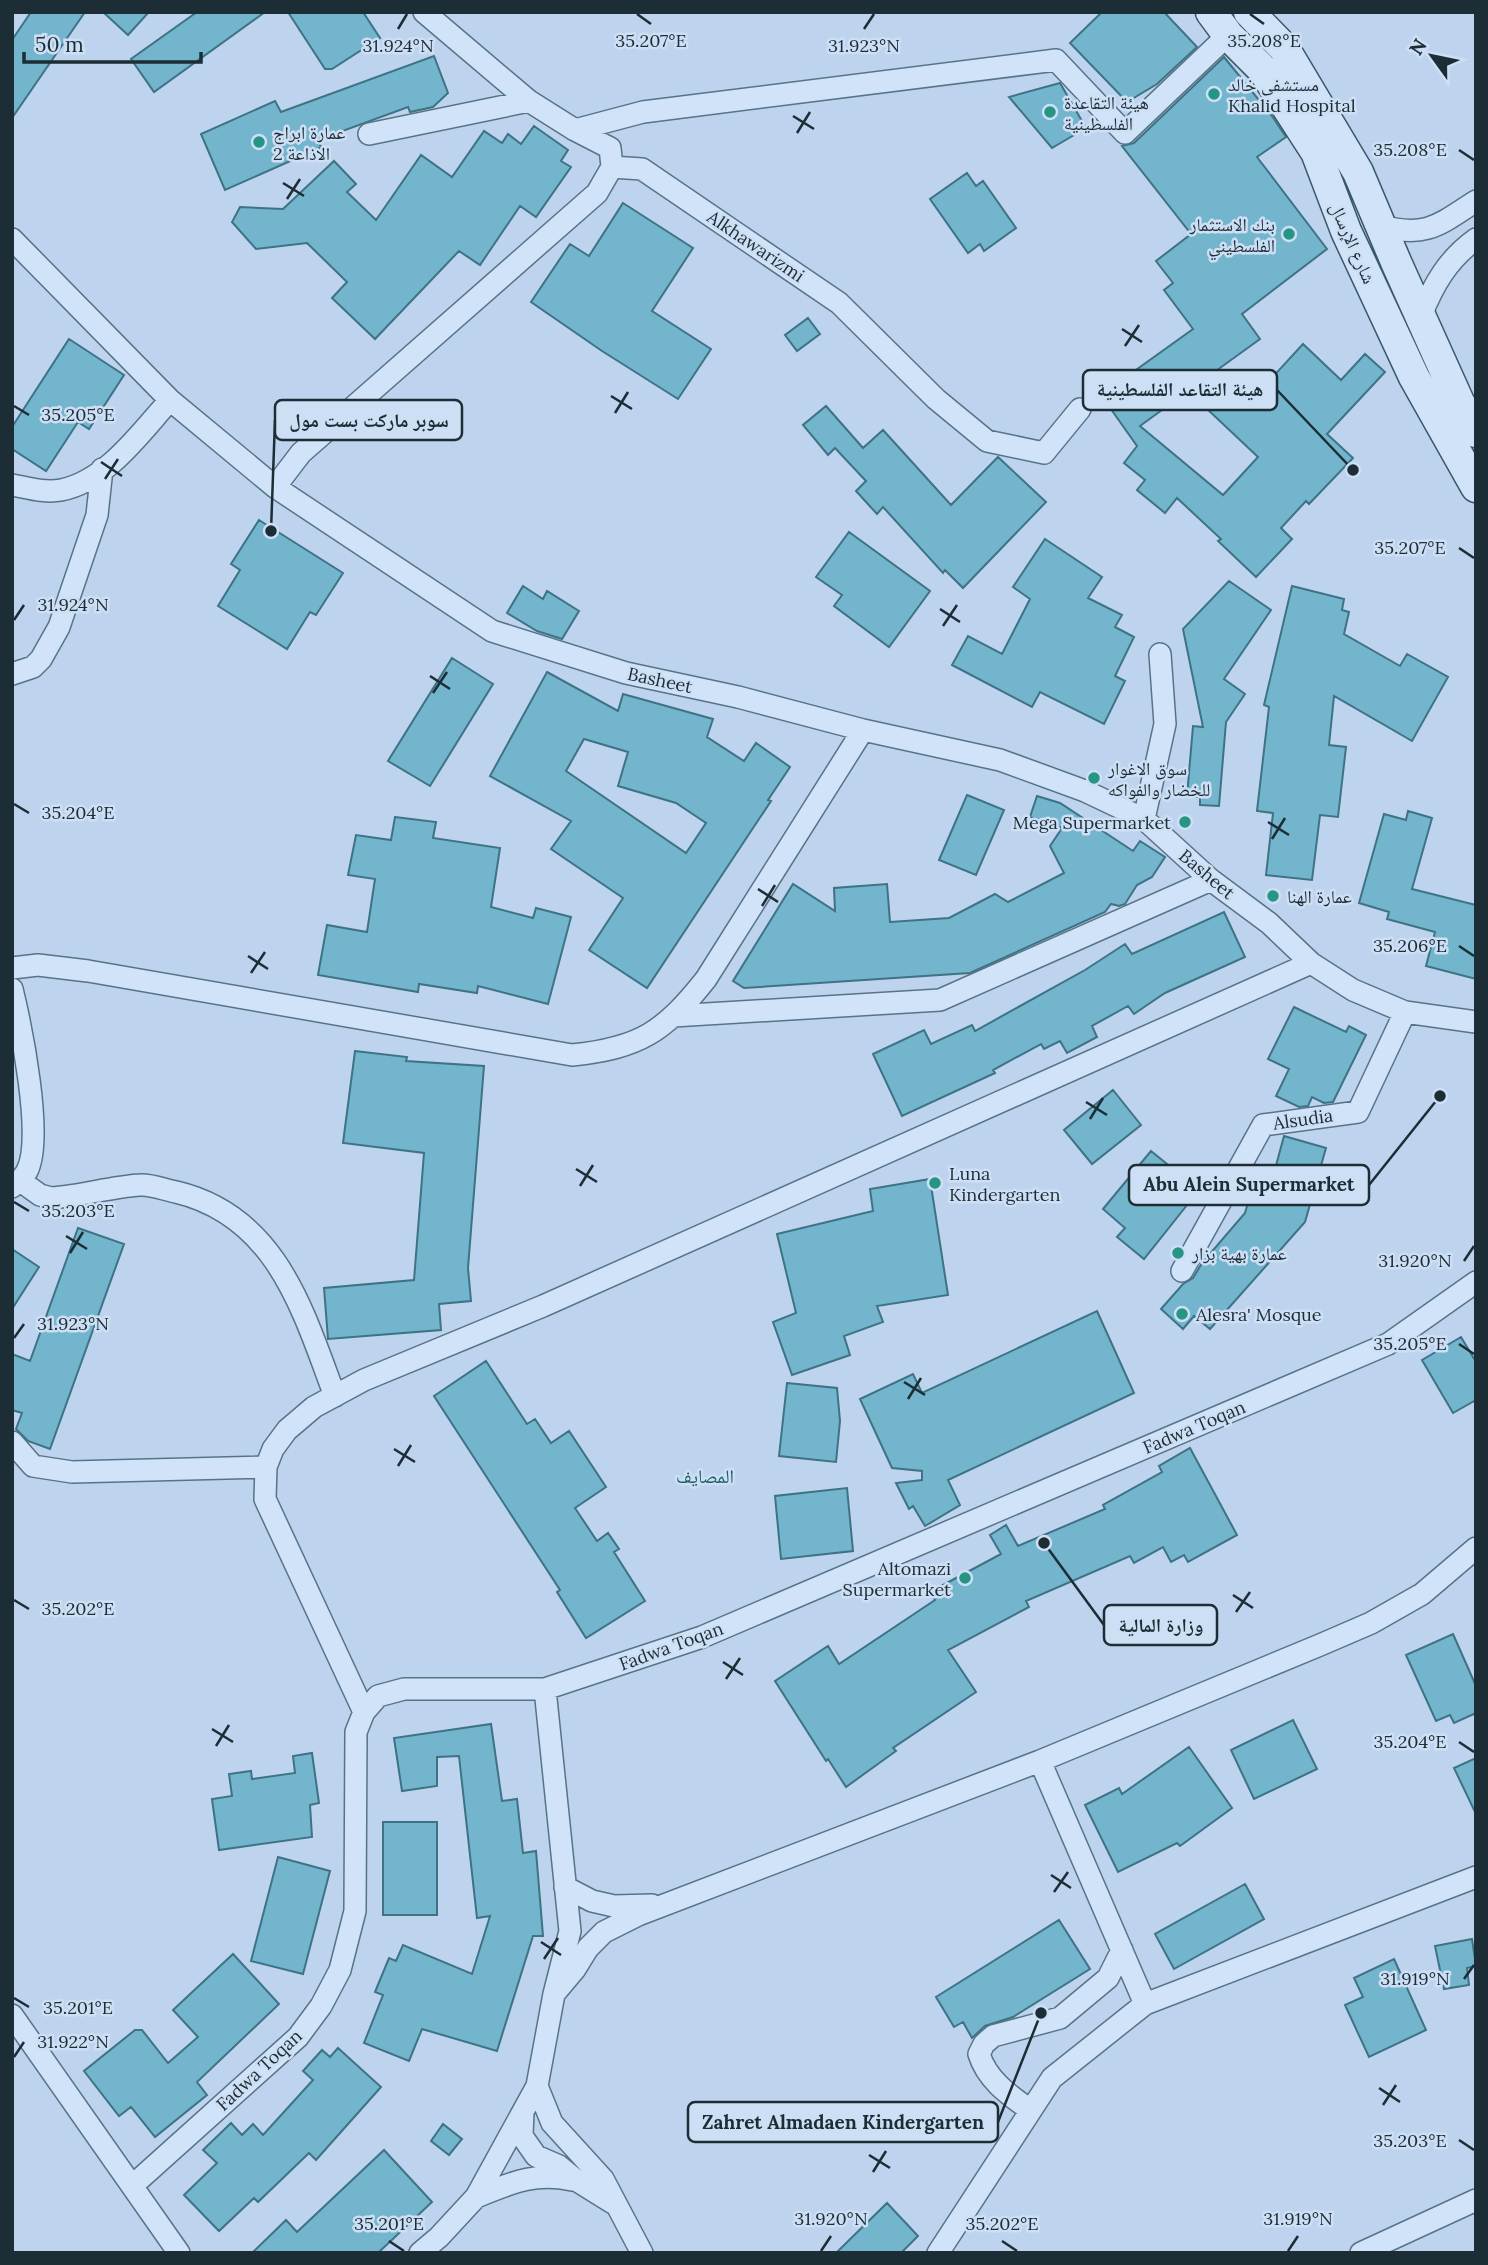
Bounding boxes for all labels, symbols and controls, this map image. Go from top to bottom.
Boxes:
scale bar [24,21,201,65]
north arrow [1397,21,1467,91]
text: 35.207°E [615,29,687,52]
text: 35.208°E [1227,29,1301,52]
text: 50 m [35,31,84,58]
text: 31.924°N [362,34,434,57]
text: 31.923°N [828,34,900,57]
text: N [1404,34,1432,59]
place label: مستشفى خالد Khalid Hospital [1228,73,1356,117]
marker: مستشفى خالد Khalid Hospital [1206,86,1222,102]
place label: هيئة التقاعدة الفلسطينية [1064,91,1149,135]
marker: هيئة التقاعدة الفلسطينية [1042,104,1058,120]
place label: عمارة ابراج الاذاعة 2 [273,121,345,165]
marker: عمارة ابراج الاذاعة 2 [251,134,267,150]
text: 35.208°E [1373,138,1447,161]
street label: شارع الإرسال [1325,199,1381,287]
street label: Alkhawarizmi [702,205,809,287]
place label: بنك الاستثمار الفلسطيني [1188,213,1275,260]
marker: بنك الاستثمار الفلسطيني [1281,226,1297,242]
callout: هيئة التقاعد الفلسطينية [1083,370,1277,410]
text: هيئة التقاعد الفلسطينية [1097,377,1263,401]
callout: سوبر ماركت بست مول [275,400,462,440]
text: 35.205°E [41,403,115,426]
text: سوبر ماركت بست مول [289,408,449,432]
text: 35.207°E [1374,536,1446,559]
text: 31.924°N [37,593,109,616]
street label: Basheet [625,662,695,698]
place label: سوق الاغوار للخضار والفواكه [1107,757,1210,801]
marker: سوق الاغوار للخضار والفواكه [1086,770,1102,786]
text: 35.204°E [41,801,115,824]
place label: Mega Supermarket [1012,811,1171,834]
marker: Mega Supermarket [1177,814,1193,830]
street label: Basheet [1174,844,1240,904]
place label: عمارة الهنا [1287,885,1352,908]
marker: عمارة الهنا [1265,888,1281,904]
text: 35.206°E [1373,934,1447,957]
street label: Alsudia [1271,1103,1334,1135]
place label: Luna Kindergarten [949,1162,1060,1206]
callout: Abu Alein Supermarket [1129,1165,1369,1205]
text: Abu Alein Supermarket [1143,1172,1356,1196]
marker: Luna Kindergarten [927,1175,943,1191]
text: 35.203°E [41,1199,115,1222]
place label: عمارة بهية بزار [1191,1242,1287,1265]
marker: عمارة بهية بزار [1170,1245,1186,1261]
text: 31.920°N [1378,1249,1452,1272]
place label: Alesra' Mosque [1195,1303,1322,1326]
marker: Alesra' Mosque [1174,1306,1190,1322]
text: 31.923°N [37,1312,109,1335]
text: 35.205°E [1373,1332,1447,1355]
street label: Fadwa Toqan [1139,1395,1249,1459]
district label: المصايف [676,1464,734,1488]
place label: Altomazi Supermarket [843,1557,951,1601]
marker: Altomazi Supermarket [957,1570,973,1586]
text: 35.202°E [41,1597,115,1620]
callout: وزارة المالية [1104,1605,1217,1645]
text: وزارة المالية [1119,1613,1203,1637]
street label: Fadwa Toqan [616,1617,726,1675]
text: 35.204°E [1373,1730,1447,1753]
text: 31.919°N [1380,1967,1450,1990]
text: 35.201°E [43,1996,113,2019]
street label: Fadwa Toqan [211,2024,307,2116]
text: 31.922°N [37,2030,109,2053]
callout: Zahret Almadaen Kindergarten [688,2102,998,2142]
text: Zahret Almadaen Kindergarten [702,2110,984,2134]
text: 35.203°E [1373,2129,1447,2152]
text: 31.920°N [794,2207,868,2230]
text: 31.919°N [1263,2207,1333,2230]
text: 35.201°E [354,2212,424,2235]
text: 35.202°E [965,2212,1039,2235]

